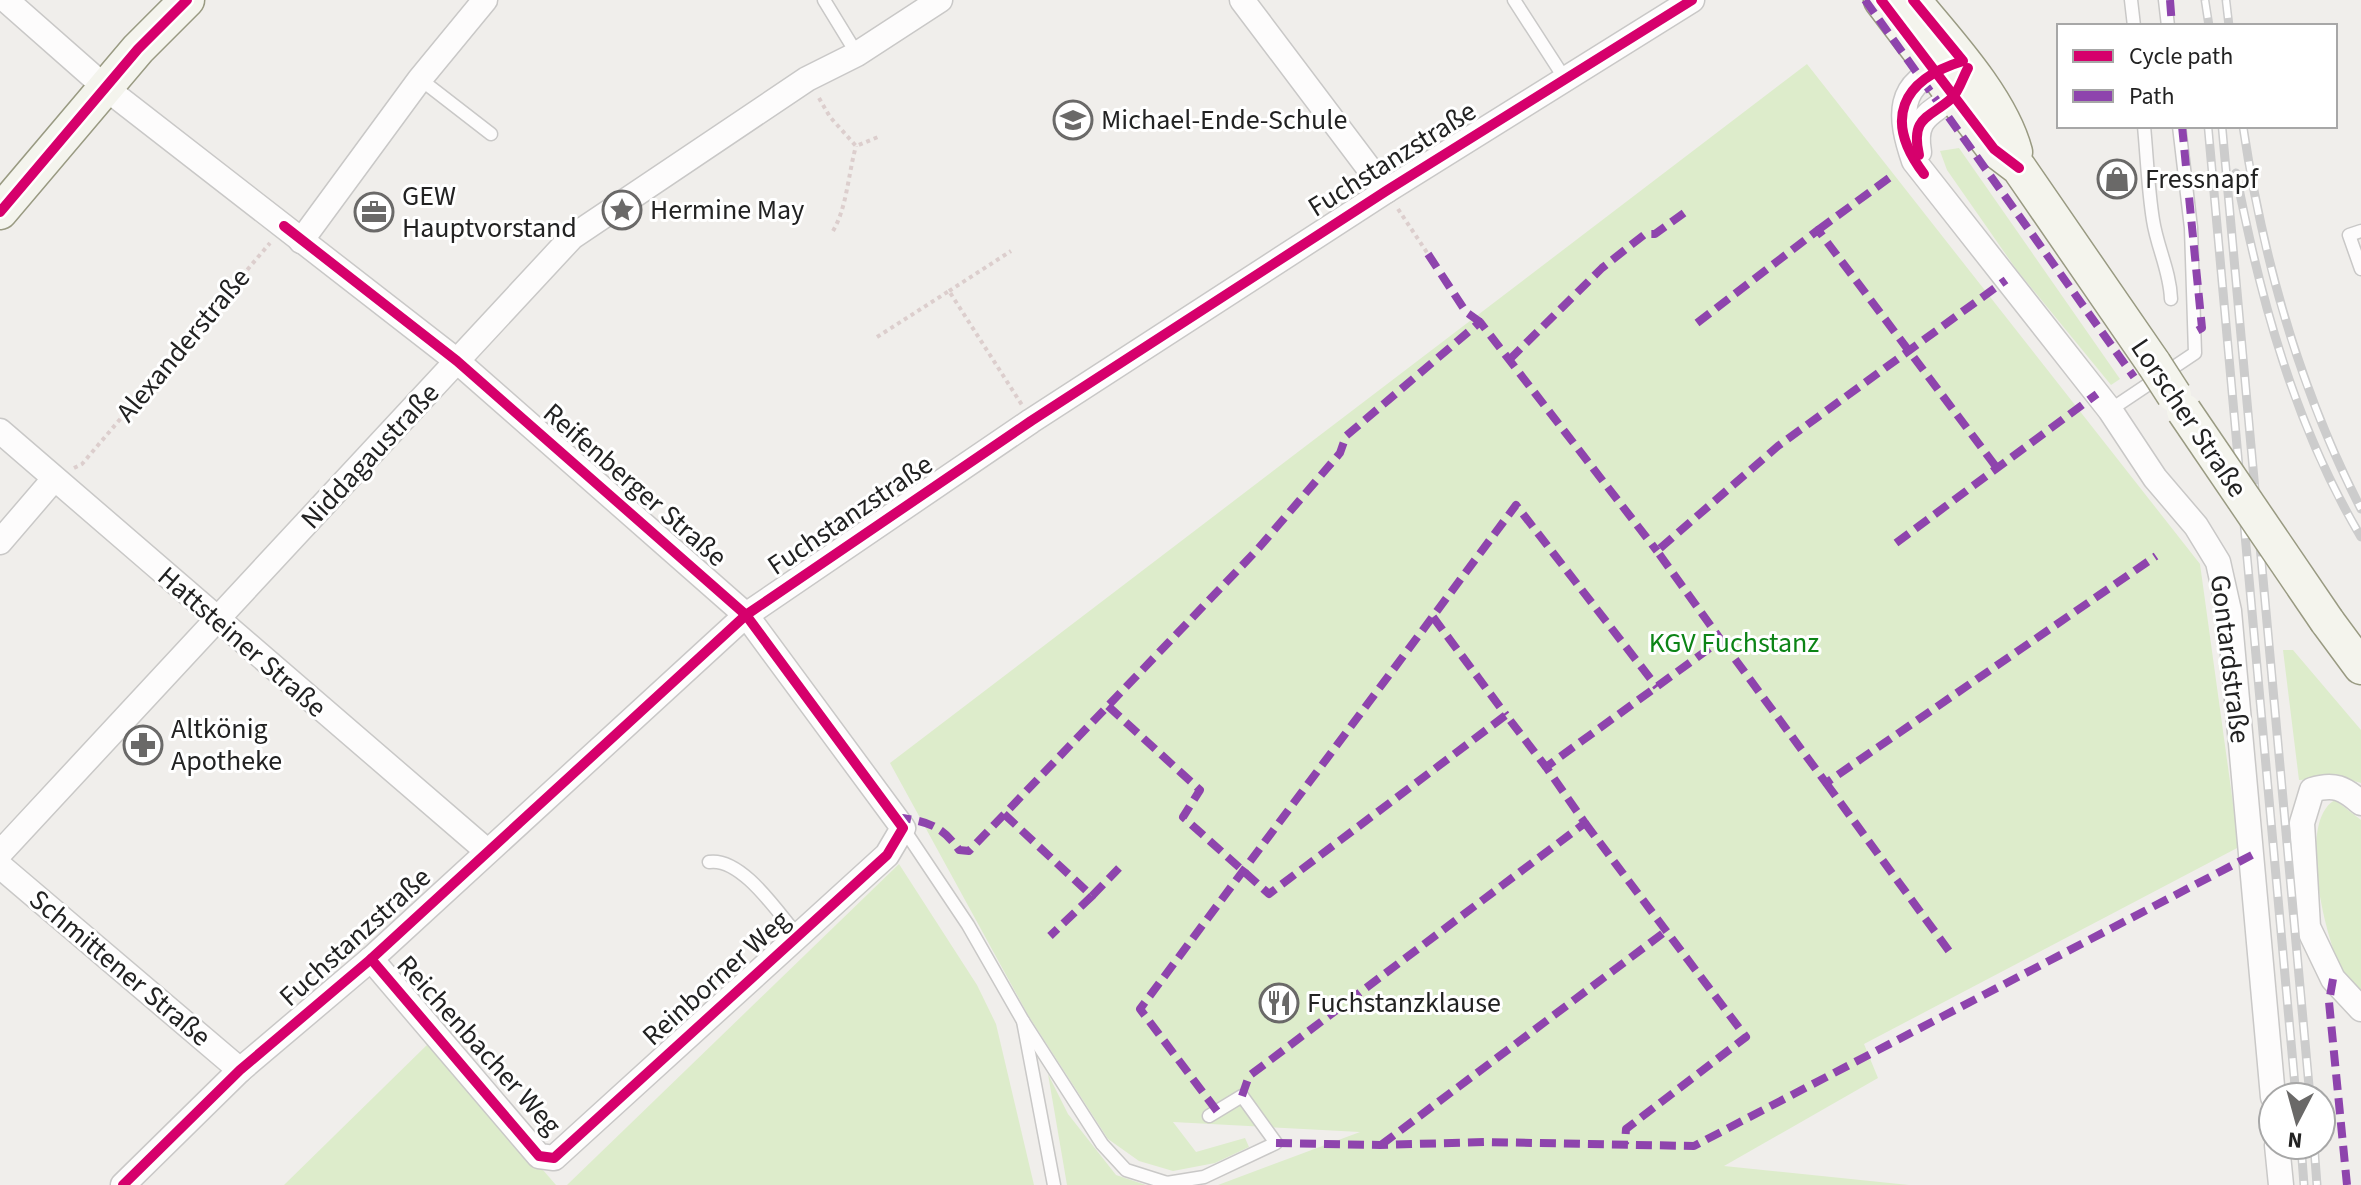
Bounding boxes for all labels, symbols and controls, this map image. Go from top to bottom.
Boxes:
legend [2057,24,2337,128]
text: Cycle path [2129,39,2233,74]
text: Path [2129,79,2175,114]
street label: Fuchstanzstraße [1300,91,1484,227]
school or university icon: Michael-Ende-Schule [1052,99,1094,141]
place label: Michael-Ende-Schule [1101,100,1347,140]
shop icon: Fressnapf [2096,158,2138,200]
place label: Fressnapf [2145,159,2259,199]
place label: GEW Hauptvorstand [402,176,577,248]
place icon: Hermine May [601,189,643,231]
place label: Hermine May [650,190,804,230]
office icon: GEW Hauptvorstand [353,191,395,233]
street label: Alexanderstraße [106,259,260,431]
street label: Lorscher Straße [2121,331,2257,505]
street label: Niddagaustraße [292,374,448,538]
street label: Reifenberger Straße [534,394,736,576]
street label: Fuchstanzstraße [759,445,941,585]
street label: Hattsteiner Straße [149,557,335,727]
street label: Gontardstraße [2200,572,2260,746]
park label: KGV Fuchstanz [1649,623,1819,663]
place label: Altkönig Apotheke [171,709,282,781]
pharmacy icon: Altkönig Apotheke [122,724,164,766]
street label: Fuchstanzstraße [270,858,440,1016]
street label: Schmittener Straße [20,880,220,1056]
street label: Reinborner Weg [633,901,799,1055]
street label: Reichenbacher Weg [387,946,571,1144]
restaurant icon: Fuchstanzklause [1258,982,1300,1024]
place label: Fuchstanzklause [1307,983,1501,1023]
north arrow [2257,1081,2337,1161]
text: N [2286,1123,2304,1157]

